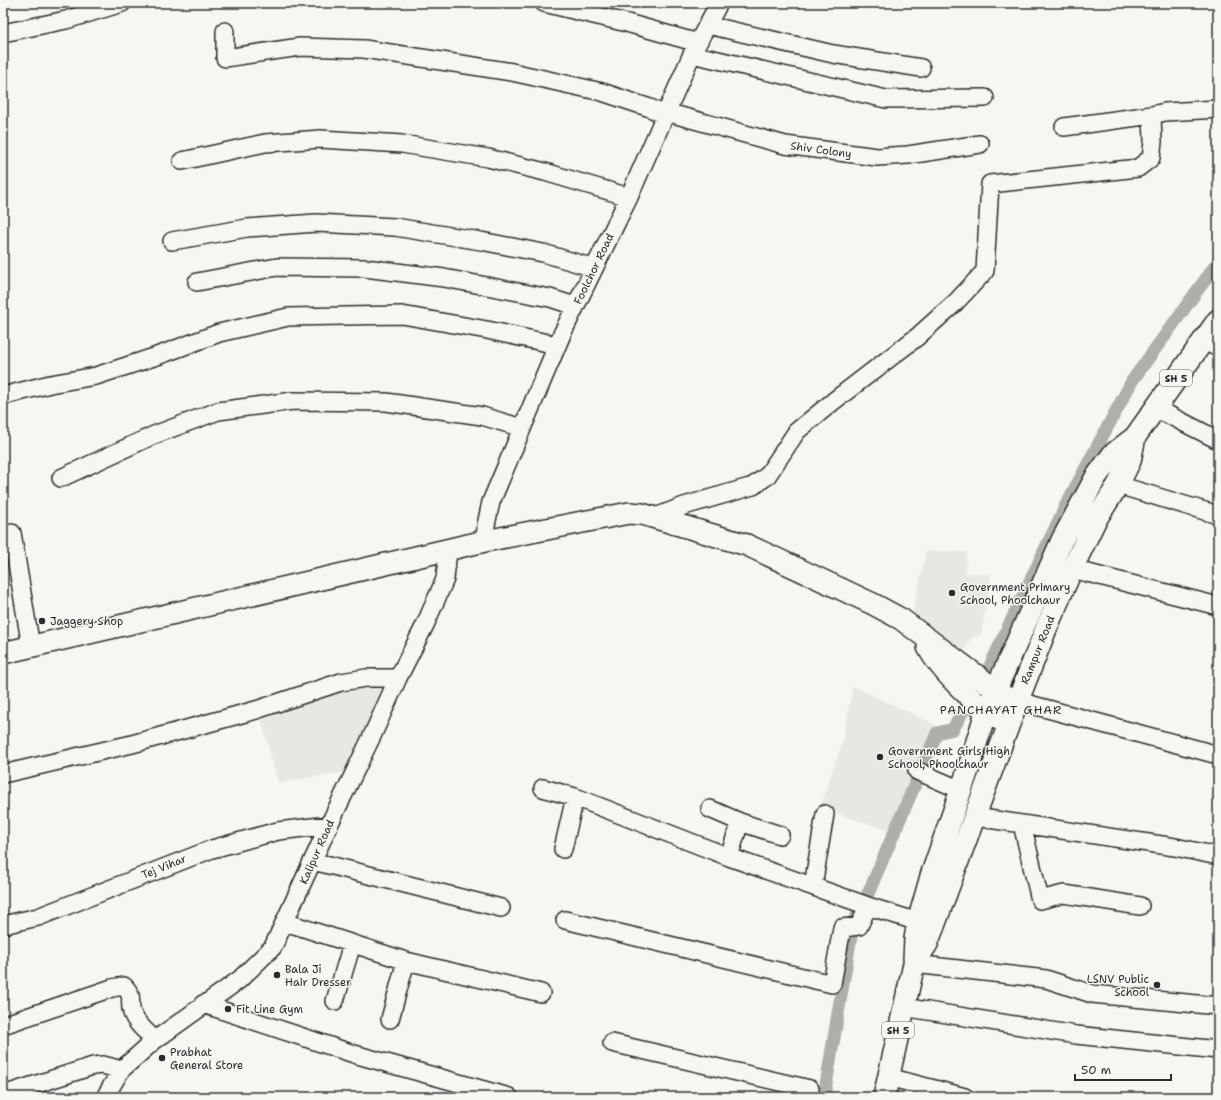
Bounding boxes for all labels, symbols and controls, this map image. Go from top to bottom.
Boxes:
street label: Shiv Colony [790,138,852,162]
street label: Foolchor Road [570,231,618,307]
road number: SH 5 [1160,370,1192,386]
place label: Government Primary School, Phoolchaur [960,580,1070,608]
marker: Government Primary School, Phoolchaur [947,588,957,598]
street label: Rampur Road [1017,613,1059,687]
place label: Jaggery Shop [50,614,123,629]
marker: Jaggery Shop [37,616,47,626]
district label: PANCHAYAT GHAR [940,702,1062,718]
place label: Government Girls High School, Phoolchaur [888,744,1010,772]
marker: Government Girls High School, Phoolchaur [875,752,885,762]
street label: Kalipur Road [296,817,338,887]
street label: Tej Vihar [139,851,189,883]
place label: Bala Ji Hair Dresser [285,962,351,990]
marker: Bala Ji Hair Dresser [272,970,282,980]
place label: LSNV Public School [1087,972,1150,1000]
marker: LSNV Public School [1152,980,1162,990]
place label: Fit Line Gym [236,1002,304,1017]
marker: Fit Line Gym [223,1004,233,1014]
road number: SH 5 [882,1022,914,1038]
place label: Prabhat General Store [170,1045,243,1073]
marker: Prabhat General Store [157,1053,167,1063]
scale bar [1075,1056,1171,1082]
text: 50 m [1081,1062,1111,1078]

